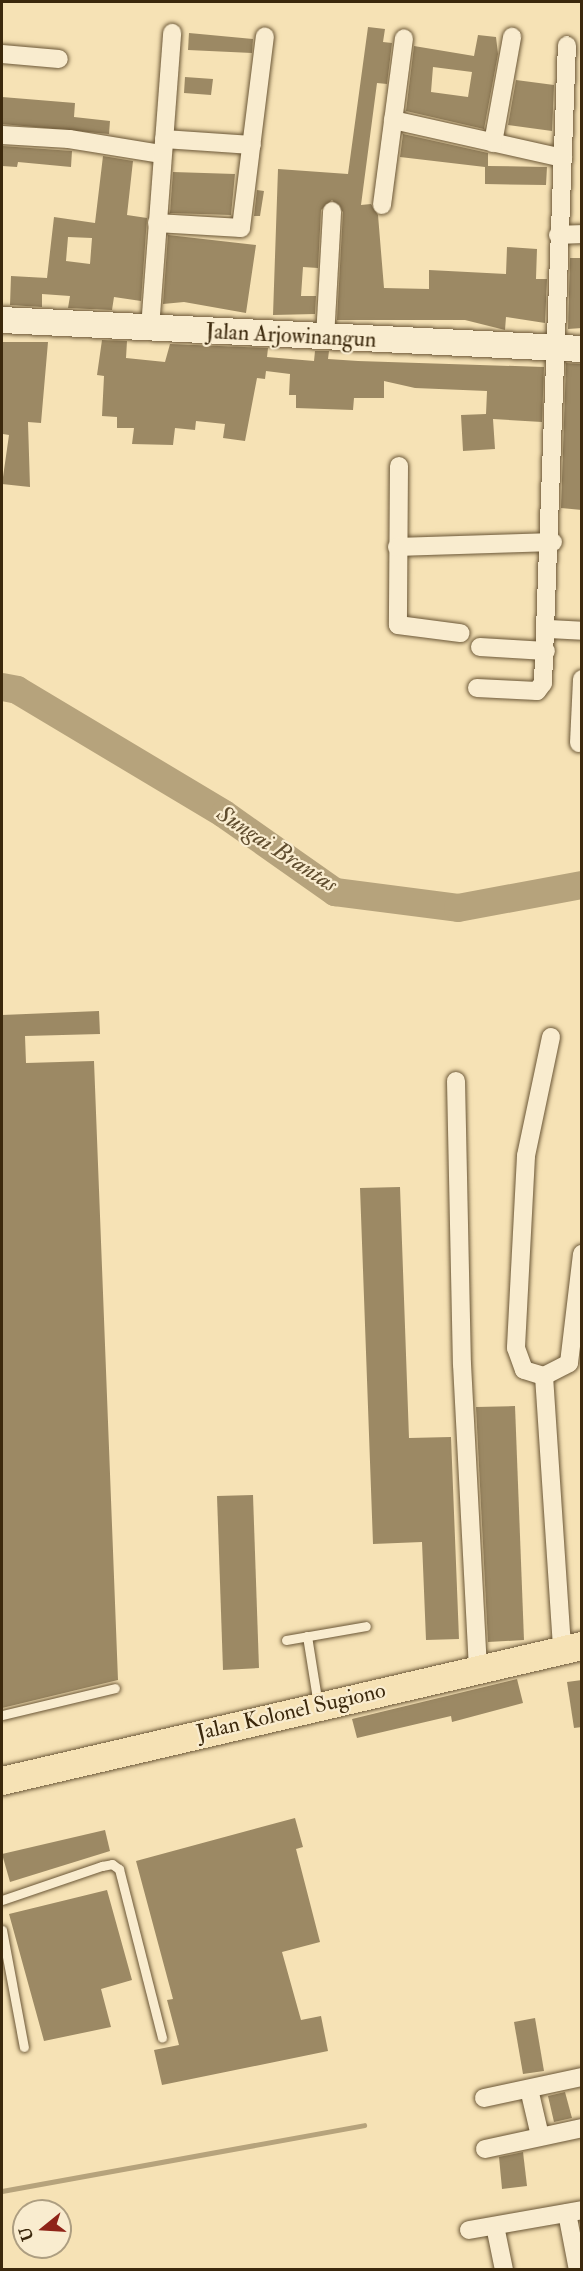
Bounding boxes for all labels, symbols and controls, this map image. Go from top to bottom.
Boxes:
street label: Jalan Arjowinangun [205,318,377,354]
water label: Sungai Brantas [211,799,343,899]
street label: Jalan Kolonel Sugiono [194,1677,388,1747]
north arrow [12,2199,72,2259]
text: U [15,2224,38,2243]

